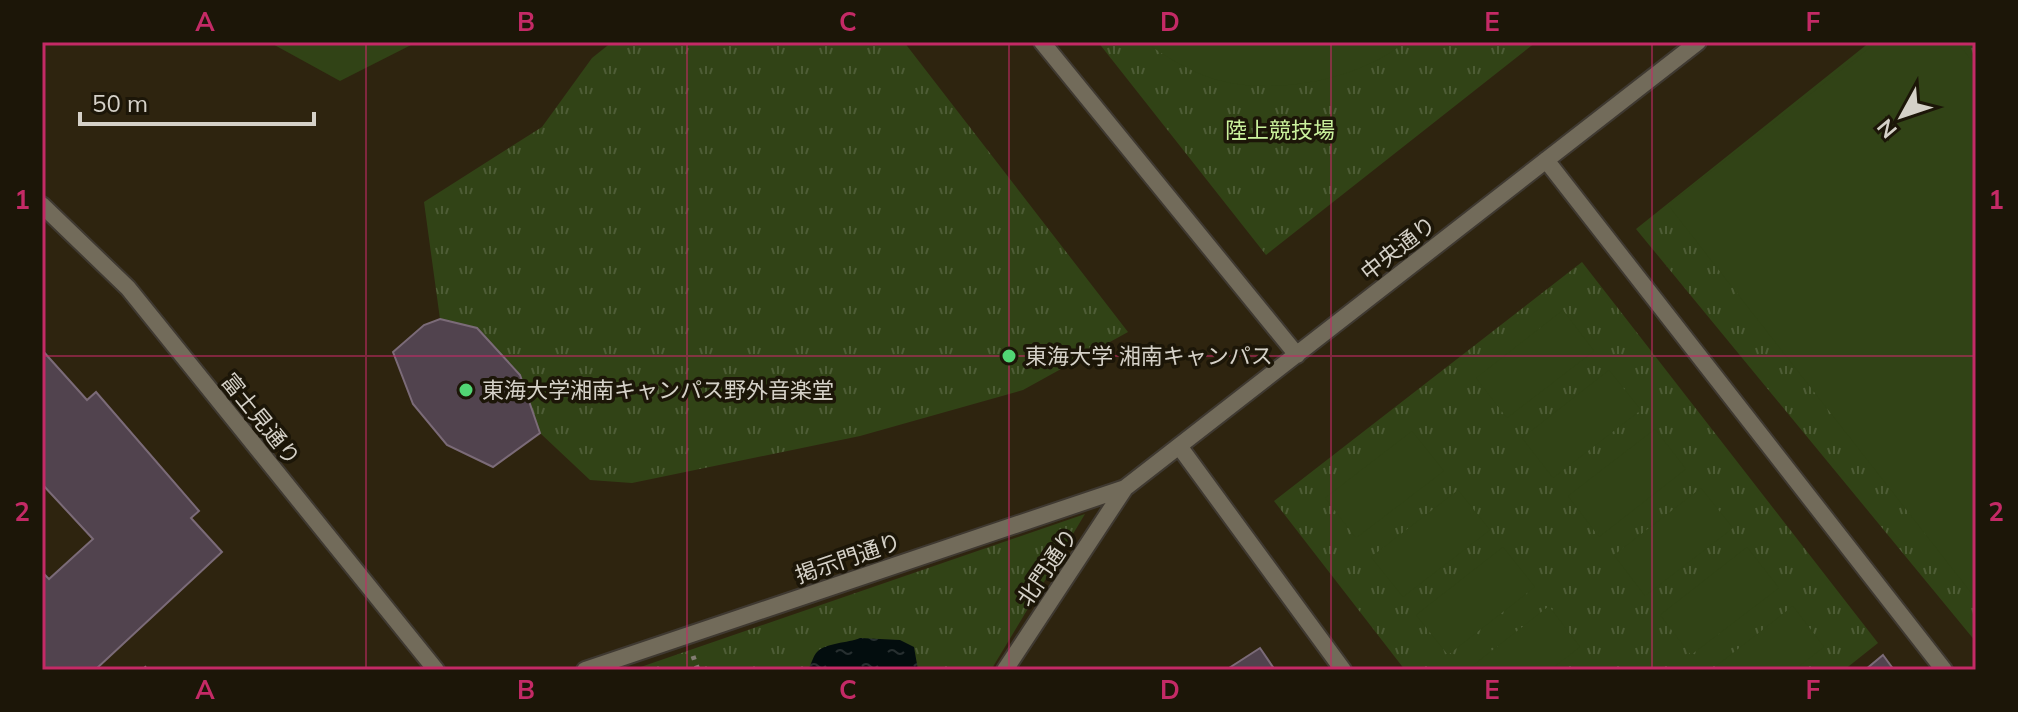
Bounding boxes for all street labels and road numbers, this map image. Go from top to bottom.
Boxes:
street label: 中央通り [1355,210,1441,286]
street label: 富士見通り [216,367,306,471]
street label: 北門通り [1011,523,1083,611]
street label: 掲示門通り [791,527,905,589]

